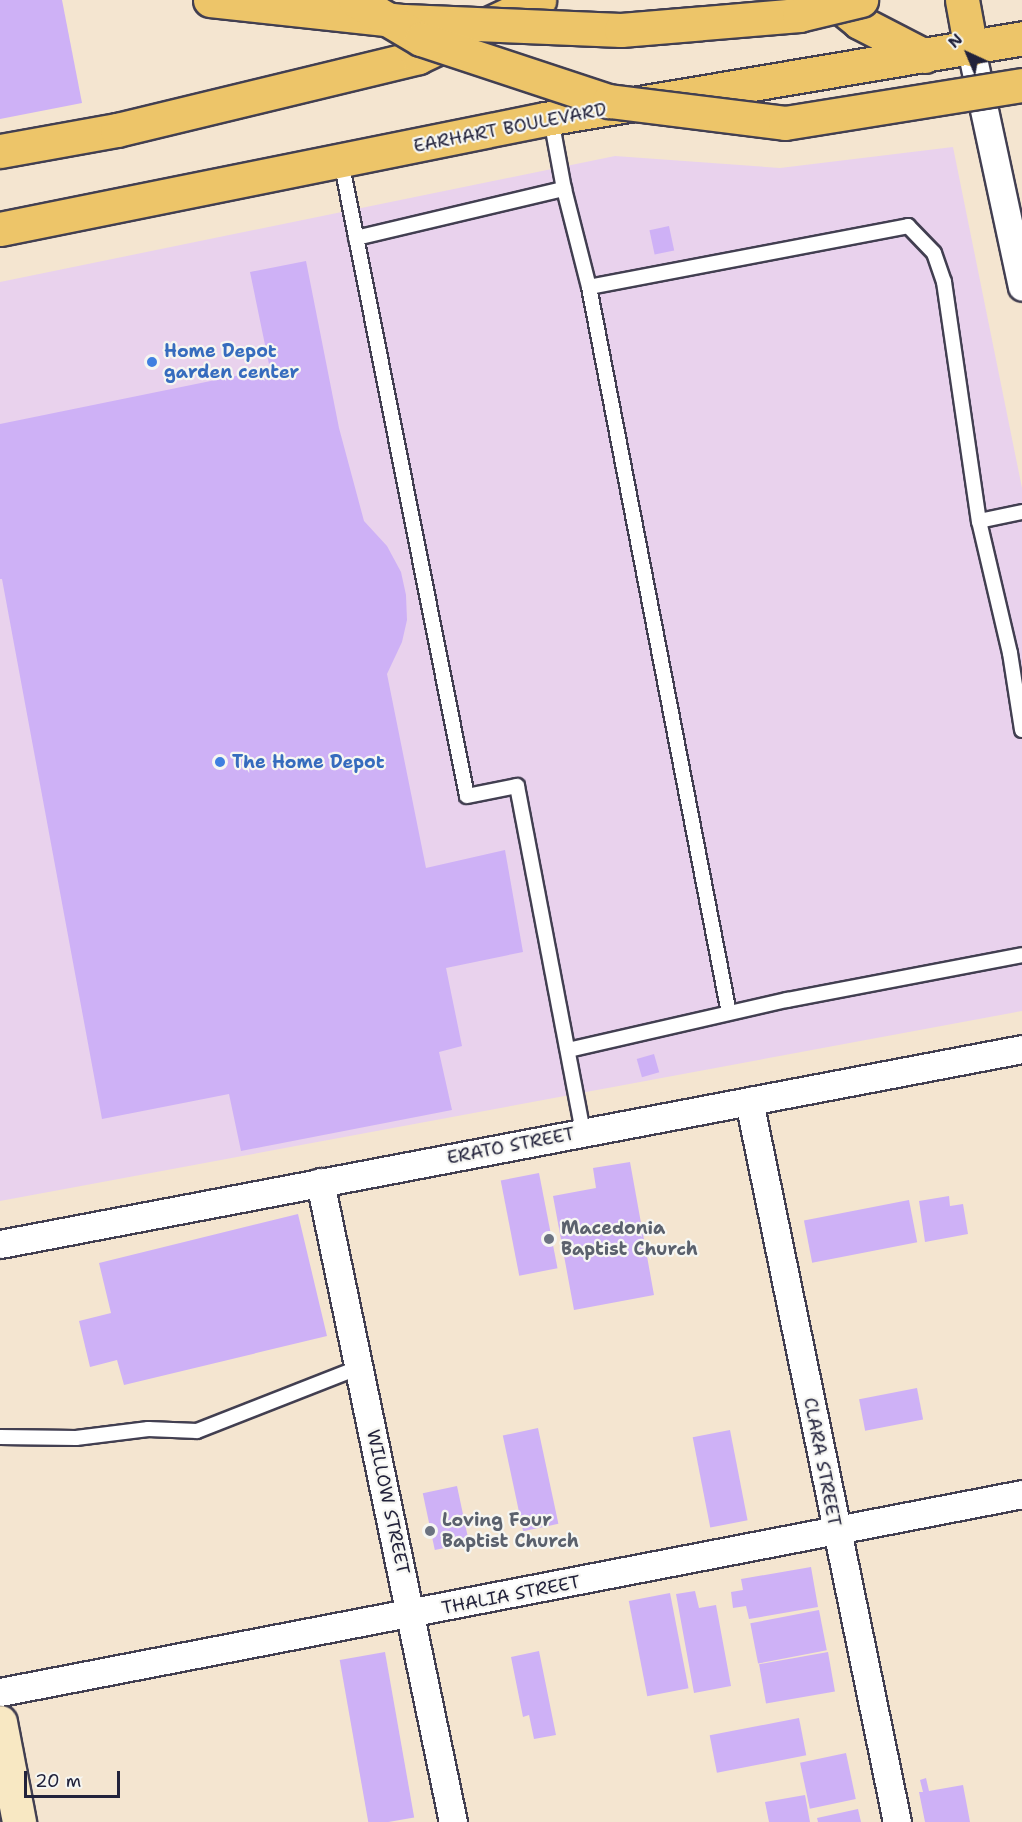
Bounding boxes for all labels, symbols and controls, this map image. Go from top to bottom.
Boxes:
north arrow [938,24,998,84]
text: N [943,29,967,53]
street label: EARHART BOULEVARD [412,99,608,157]
place label: Home Depot garden center [164,341,299,384]
marker: Home Depot garden center [145,355,159,369]
place label: The Home Depot [232,751,384,773]
marker: The Home Depot [213,755,227,769]
street label: ERATO STREET [445,1123,577,1169]
place label: Macedonia Baptist Church [561,1218,698,1260]
marker: Macedonia Baptist Church [542,1232,556,1246]
street label: CLARA STREET [799,1396,845,1528]
street label: WILLOW STREET [362,1427,414,1577]
place label: Loving Four Baptist Church [442,1510,579,1552]
marker: Loving Four Baptist Church [423,1524,437,1538]
street label: THALIA STREET [440,1571,582,1619]
scale bar [27,1759,123,1797]
text: 20 m [35,1769,81,1793]

